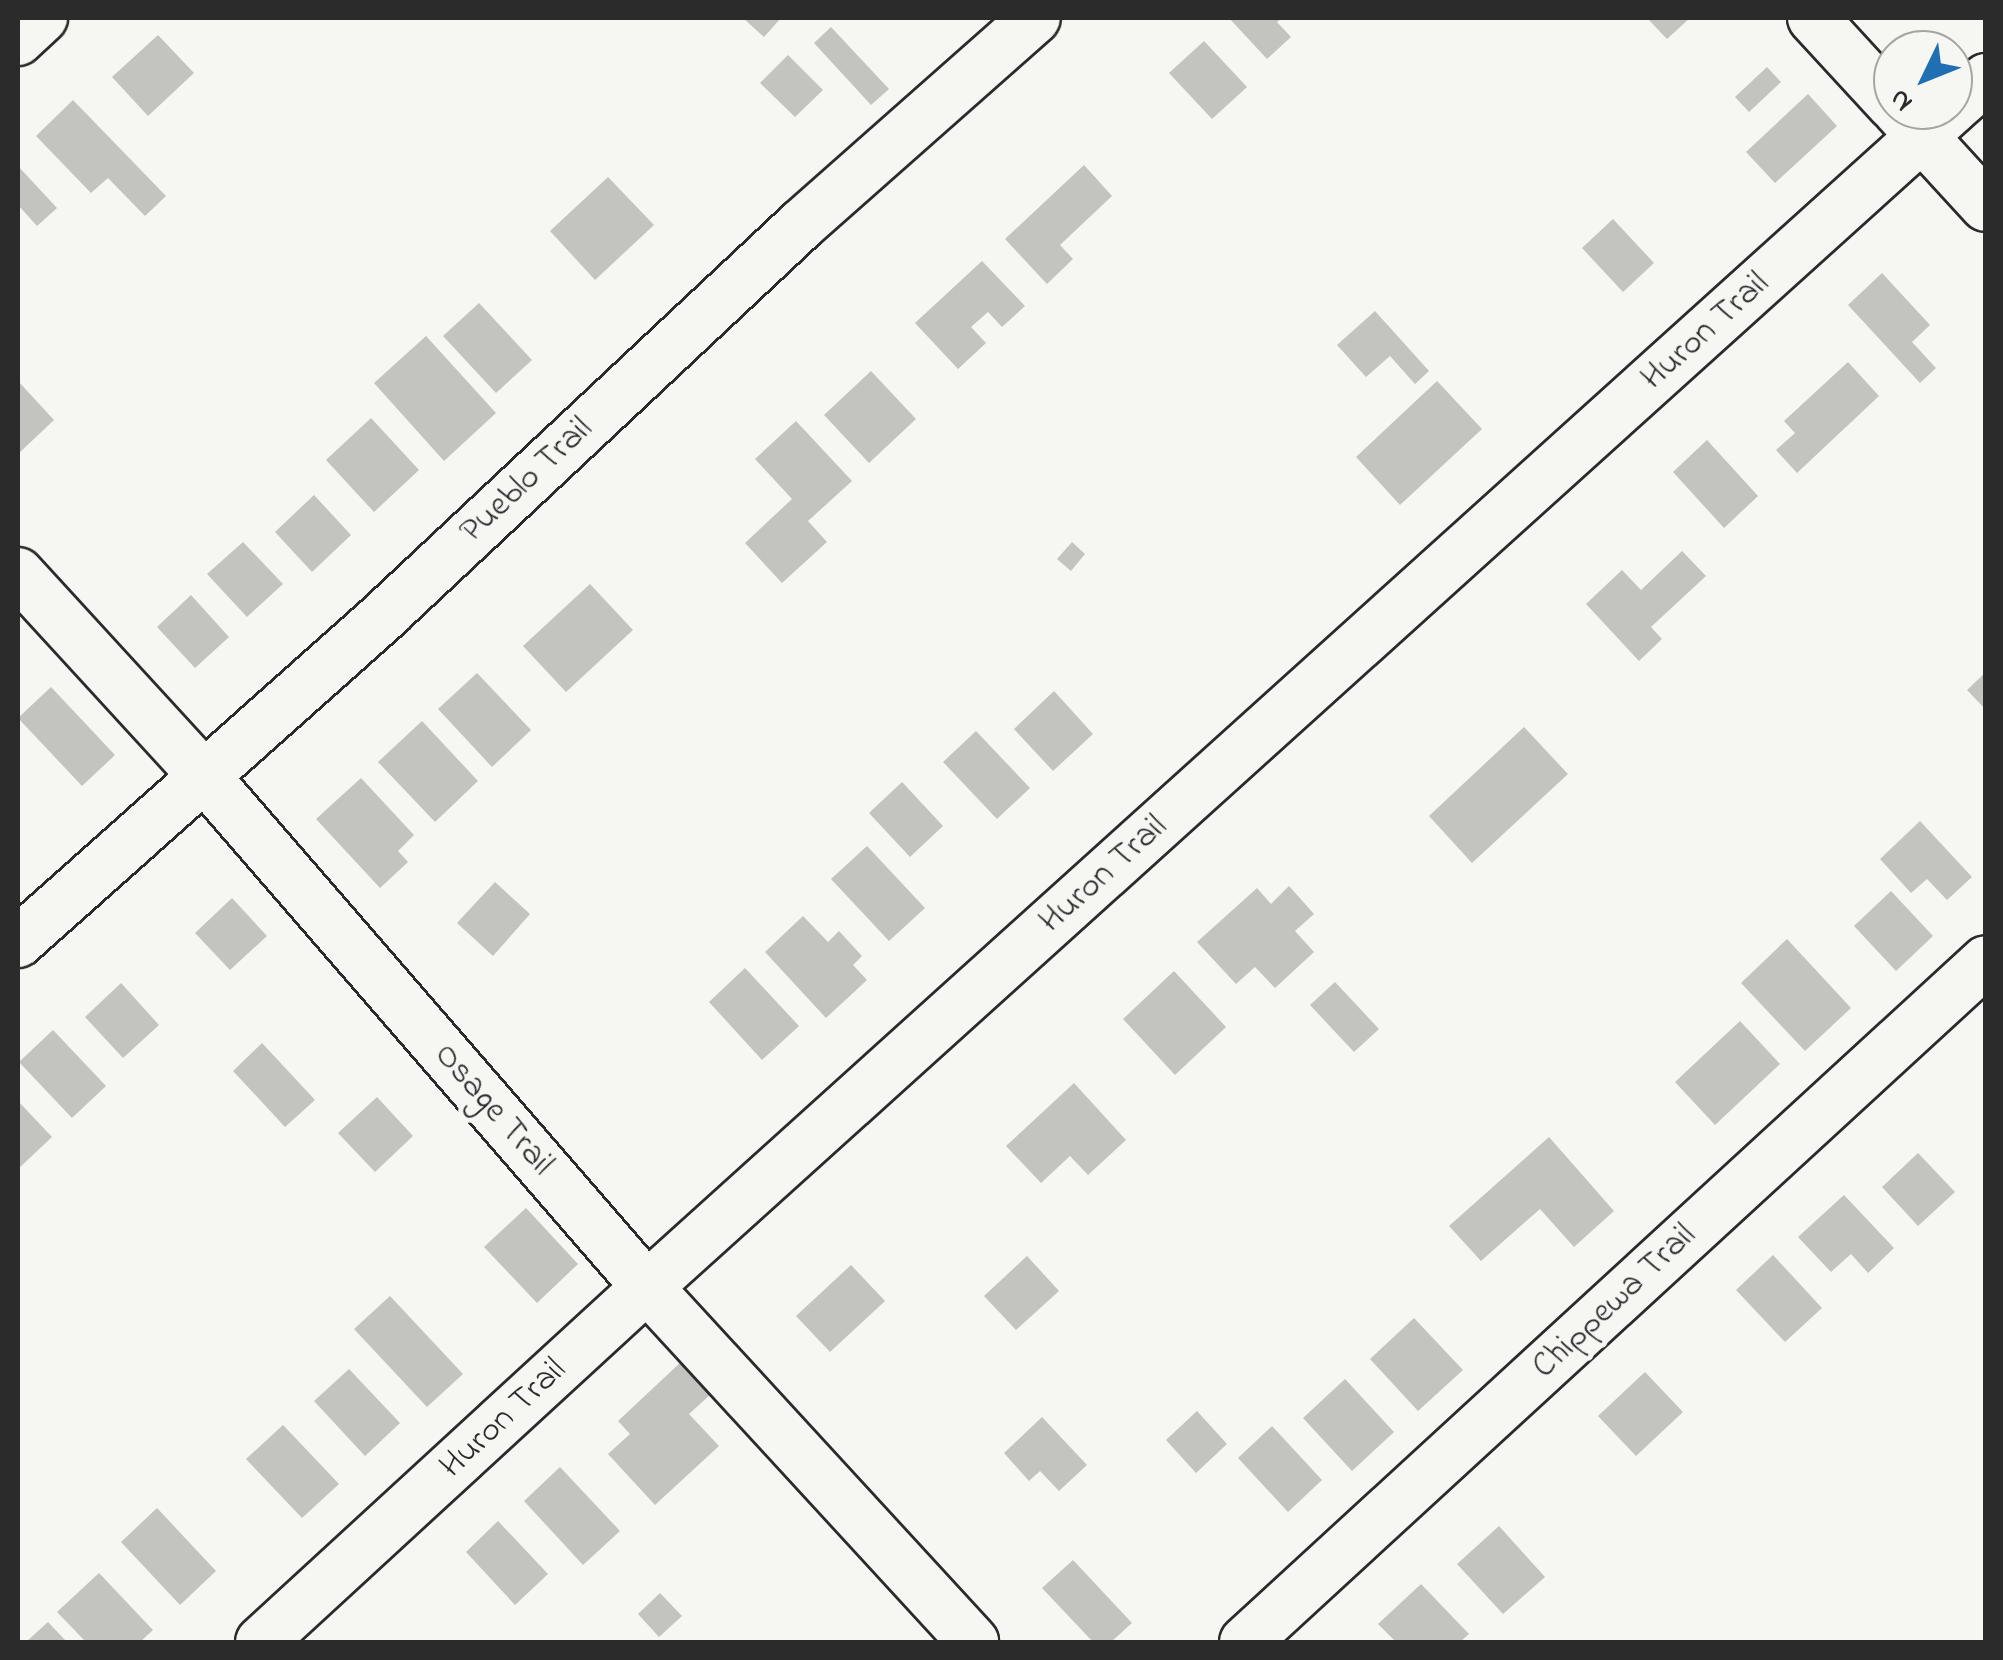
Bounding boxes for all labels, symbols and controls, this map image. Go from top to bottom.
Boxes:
north arrow [1873,30,1973,130]
text: N [1881,79,1924,120]
street label: Huron Trail [1634,264,1778,400]
street label: Pueblo Trail [452,409,602,553]
street label: Huron Trail [1032,807,1176,943]
street label: Osage Trail [424,1035,562,1185]
street label: Chippewa Trail [1524,1216,1706,1388]
street label: Huron Trail [432,1350,576,1488]

